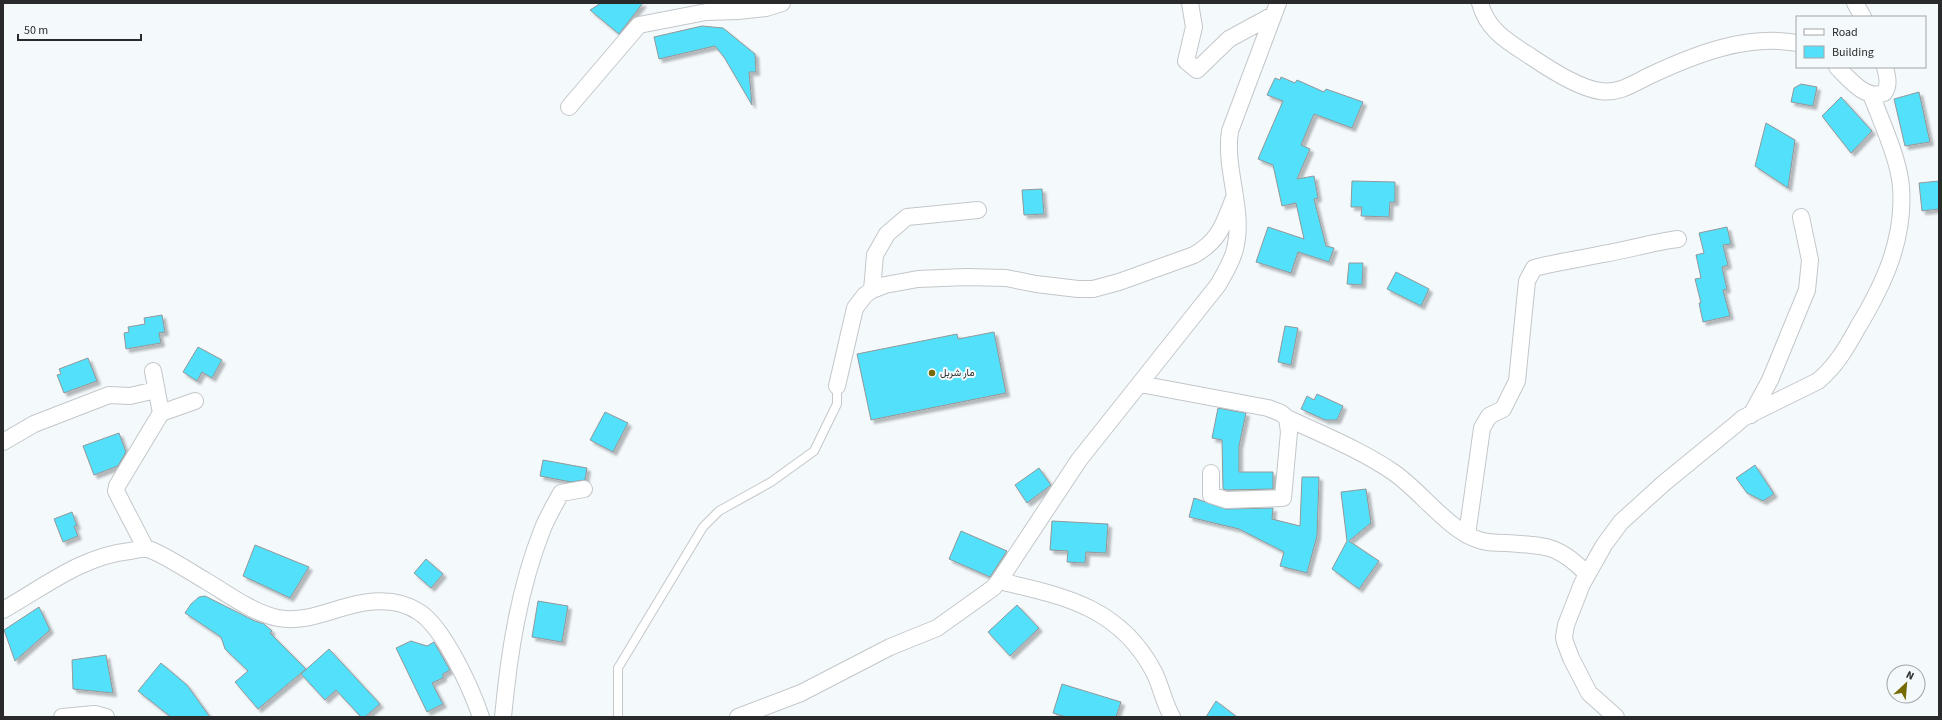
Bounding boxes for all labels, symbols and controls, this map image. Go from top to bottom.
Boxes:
scale bar [18,16,141,42]
legend [1796,16,1926,68]
text: 50 m [24,22,48,39]
text: Road [1832,24,1858,41]
text: Building [1832,44,1874,61]
place label: مار شربل [940,366,975,380]
marker: مار شربل [927,368,937,378]
north arrow [1886,664,1926,704]
text: N [1904,667,1917,684]

